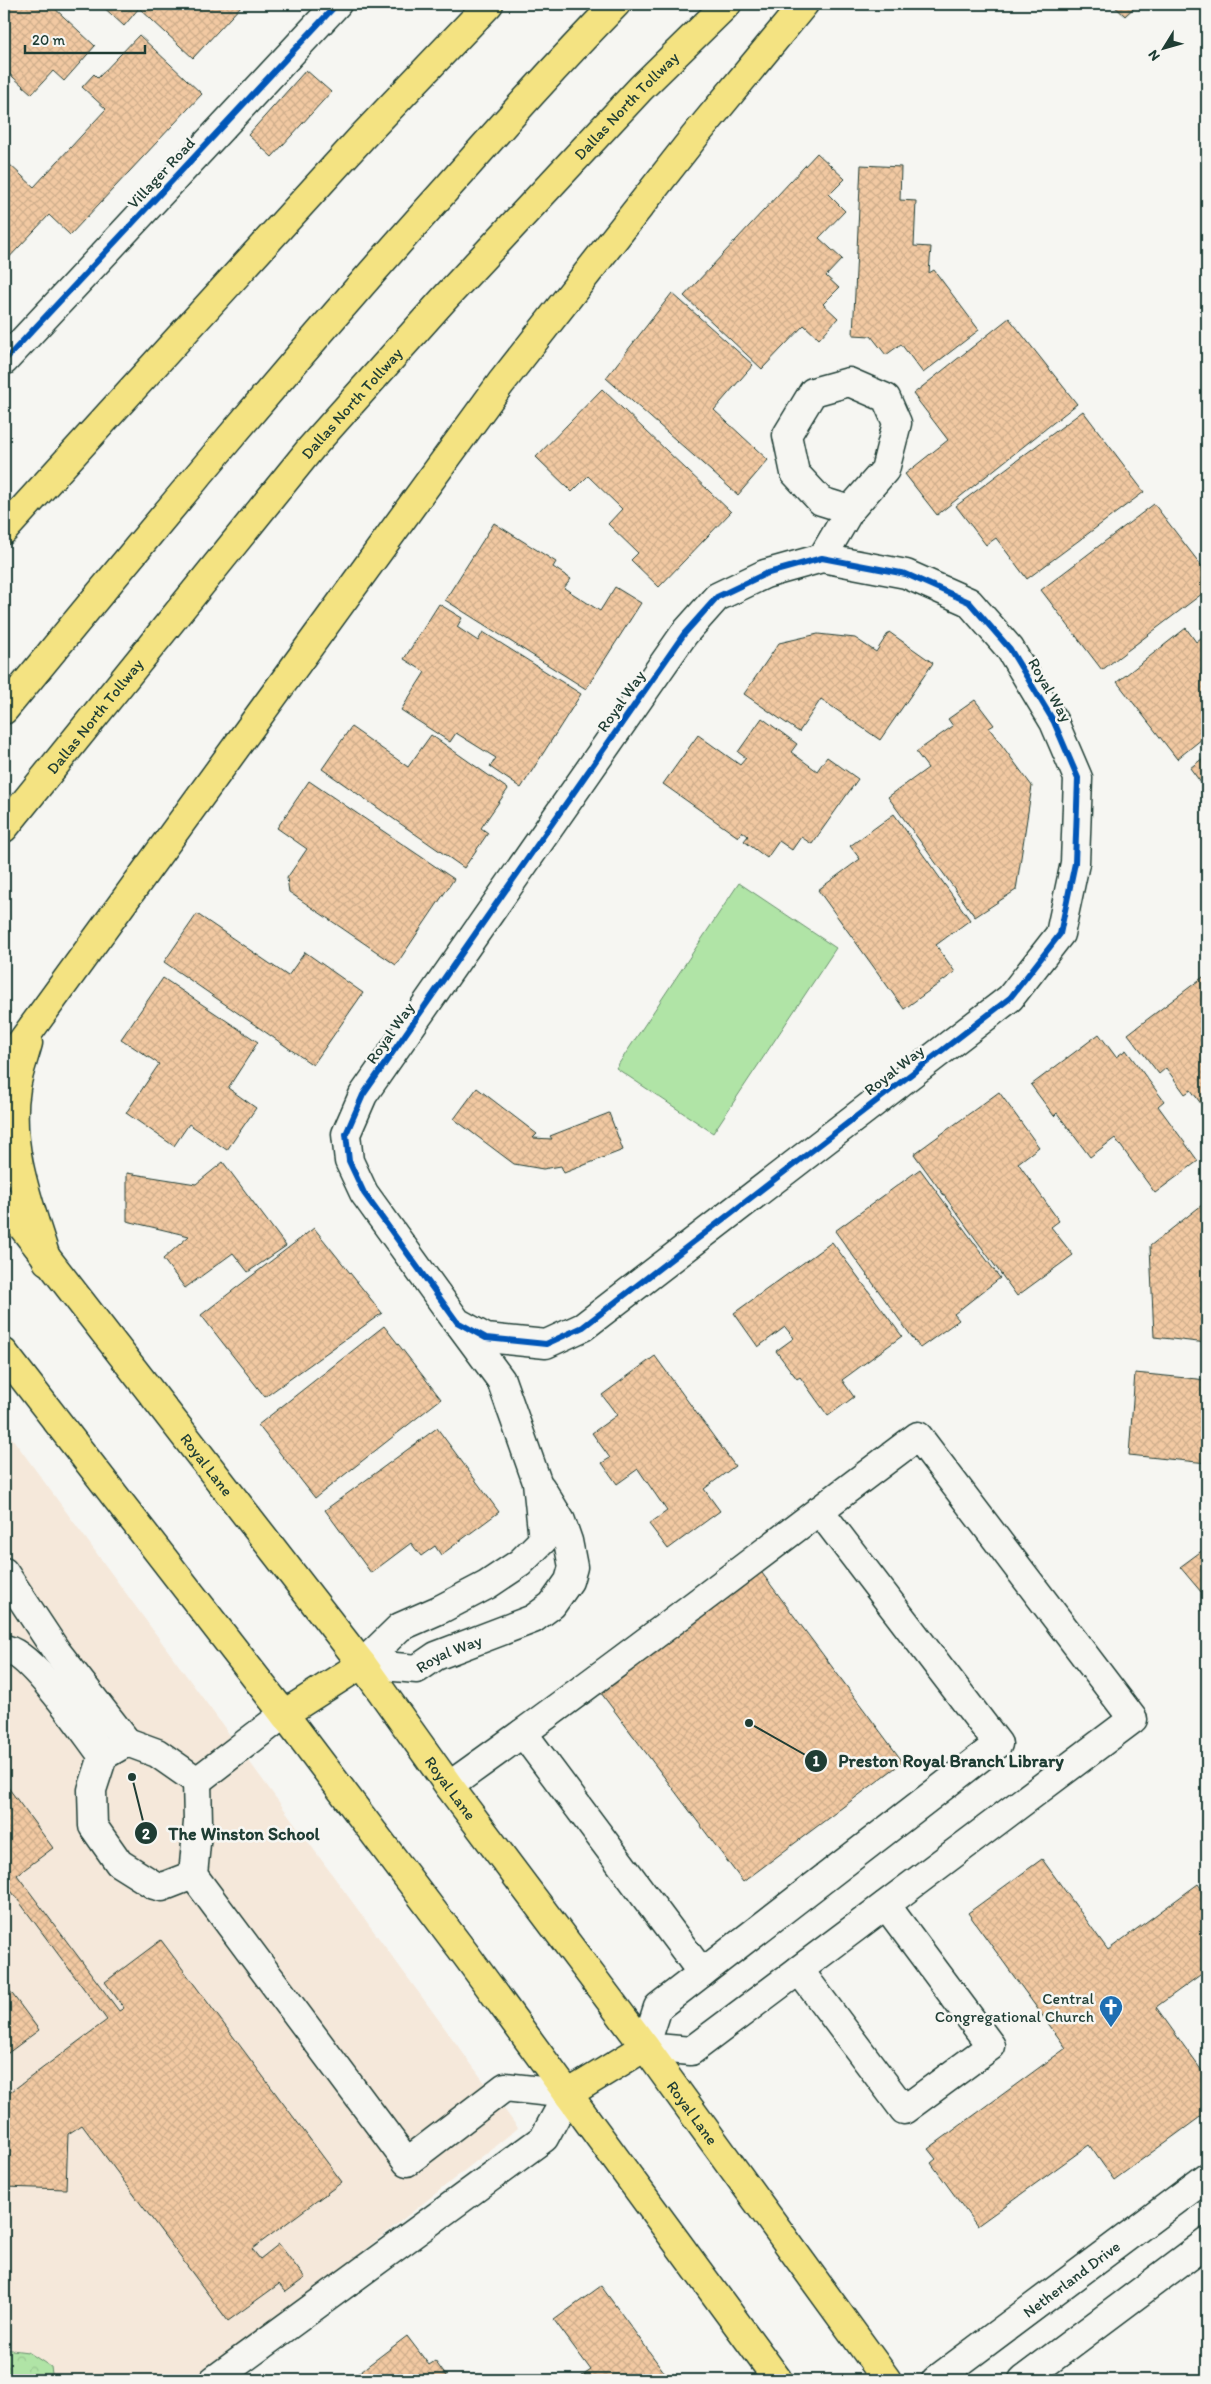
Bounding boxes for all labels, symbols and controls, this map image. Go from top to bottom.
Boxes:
scale bar [25,22,145,54]
north arrow [1138,22,1188,72]
text: 20 m [32,31,66,49]
street label: Dallas North Tollway [570,47,683,163]
text: N [1144,47,1164,64]
street label: Villager Road [123,133,199,213]
street label: Dallas North Tollway [297,343,406,462]
street label: Dallas North Tollway [42,654,147,777]
street label: Royal Way [1024,655,1076,726]
street label: Royal Way [593,666,649,735]
street label: Royal Way [362,998,418,1067]
street label: Royal Way [860,1040,928,1099]
street label: Royal Lane [177,1429,237,1500]
street label: Royal Way [412,1630,485,1677]
callout: Preston Royal Branch Library [804,1745,1074,1778]
text: Preston Royal Branch Library [838,1750,1064,1772]
street label: Royal Lane [421,1752,480,1823]
text: 1 [813,1752,820,1770]
callout: The Winston School [133,1817,330,1850]
text: The Winston School [167,1823,321,1845]
text: 2 [142,1825,150,1843]
place label: Central Congregational Church [935,1989,1094,2026]
church icon: Central Congregational Church [1098,1994,1124,2028]
street label: Royal Lane [663,2077,722,2148]
street label: Netherland Drive [1019,2236,1124,2321]

